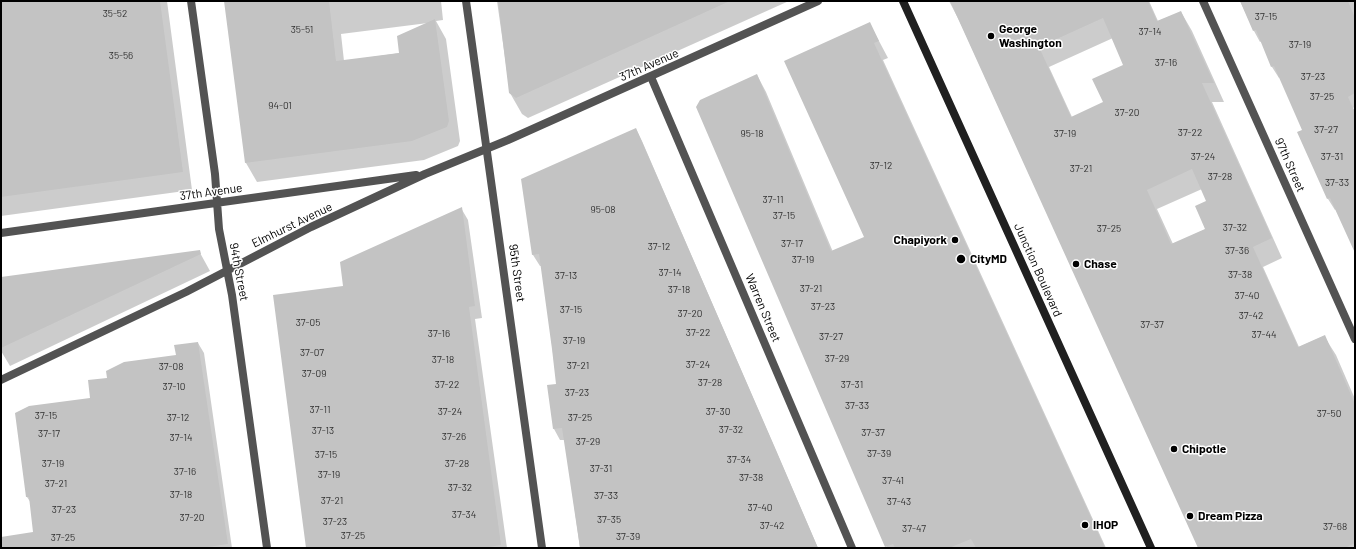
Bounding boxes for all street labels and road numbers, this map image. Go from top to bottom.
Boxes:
street label: 37th Avenue [617,46,681,84]
street label: 97th Street [1272,136,1308,194]
street label: 37th Avenue [179,180,243,204]
street label: Elmhurst Avenue [249,199,335,251]
street label: Junction Boulevard [1011,221,1065,319]
street label: 94th Street [226,242,252,302]
street label: 95th Street [506,243,528,303]
street label: Warren Street [742,272,784,344]

